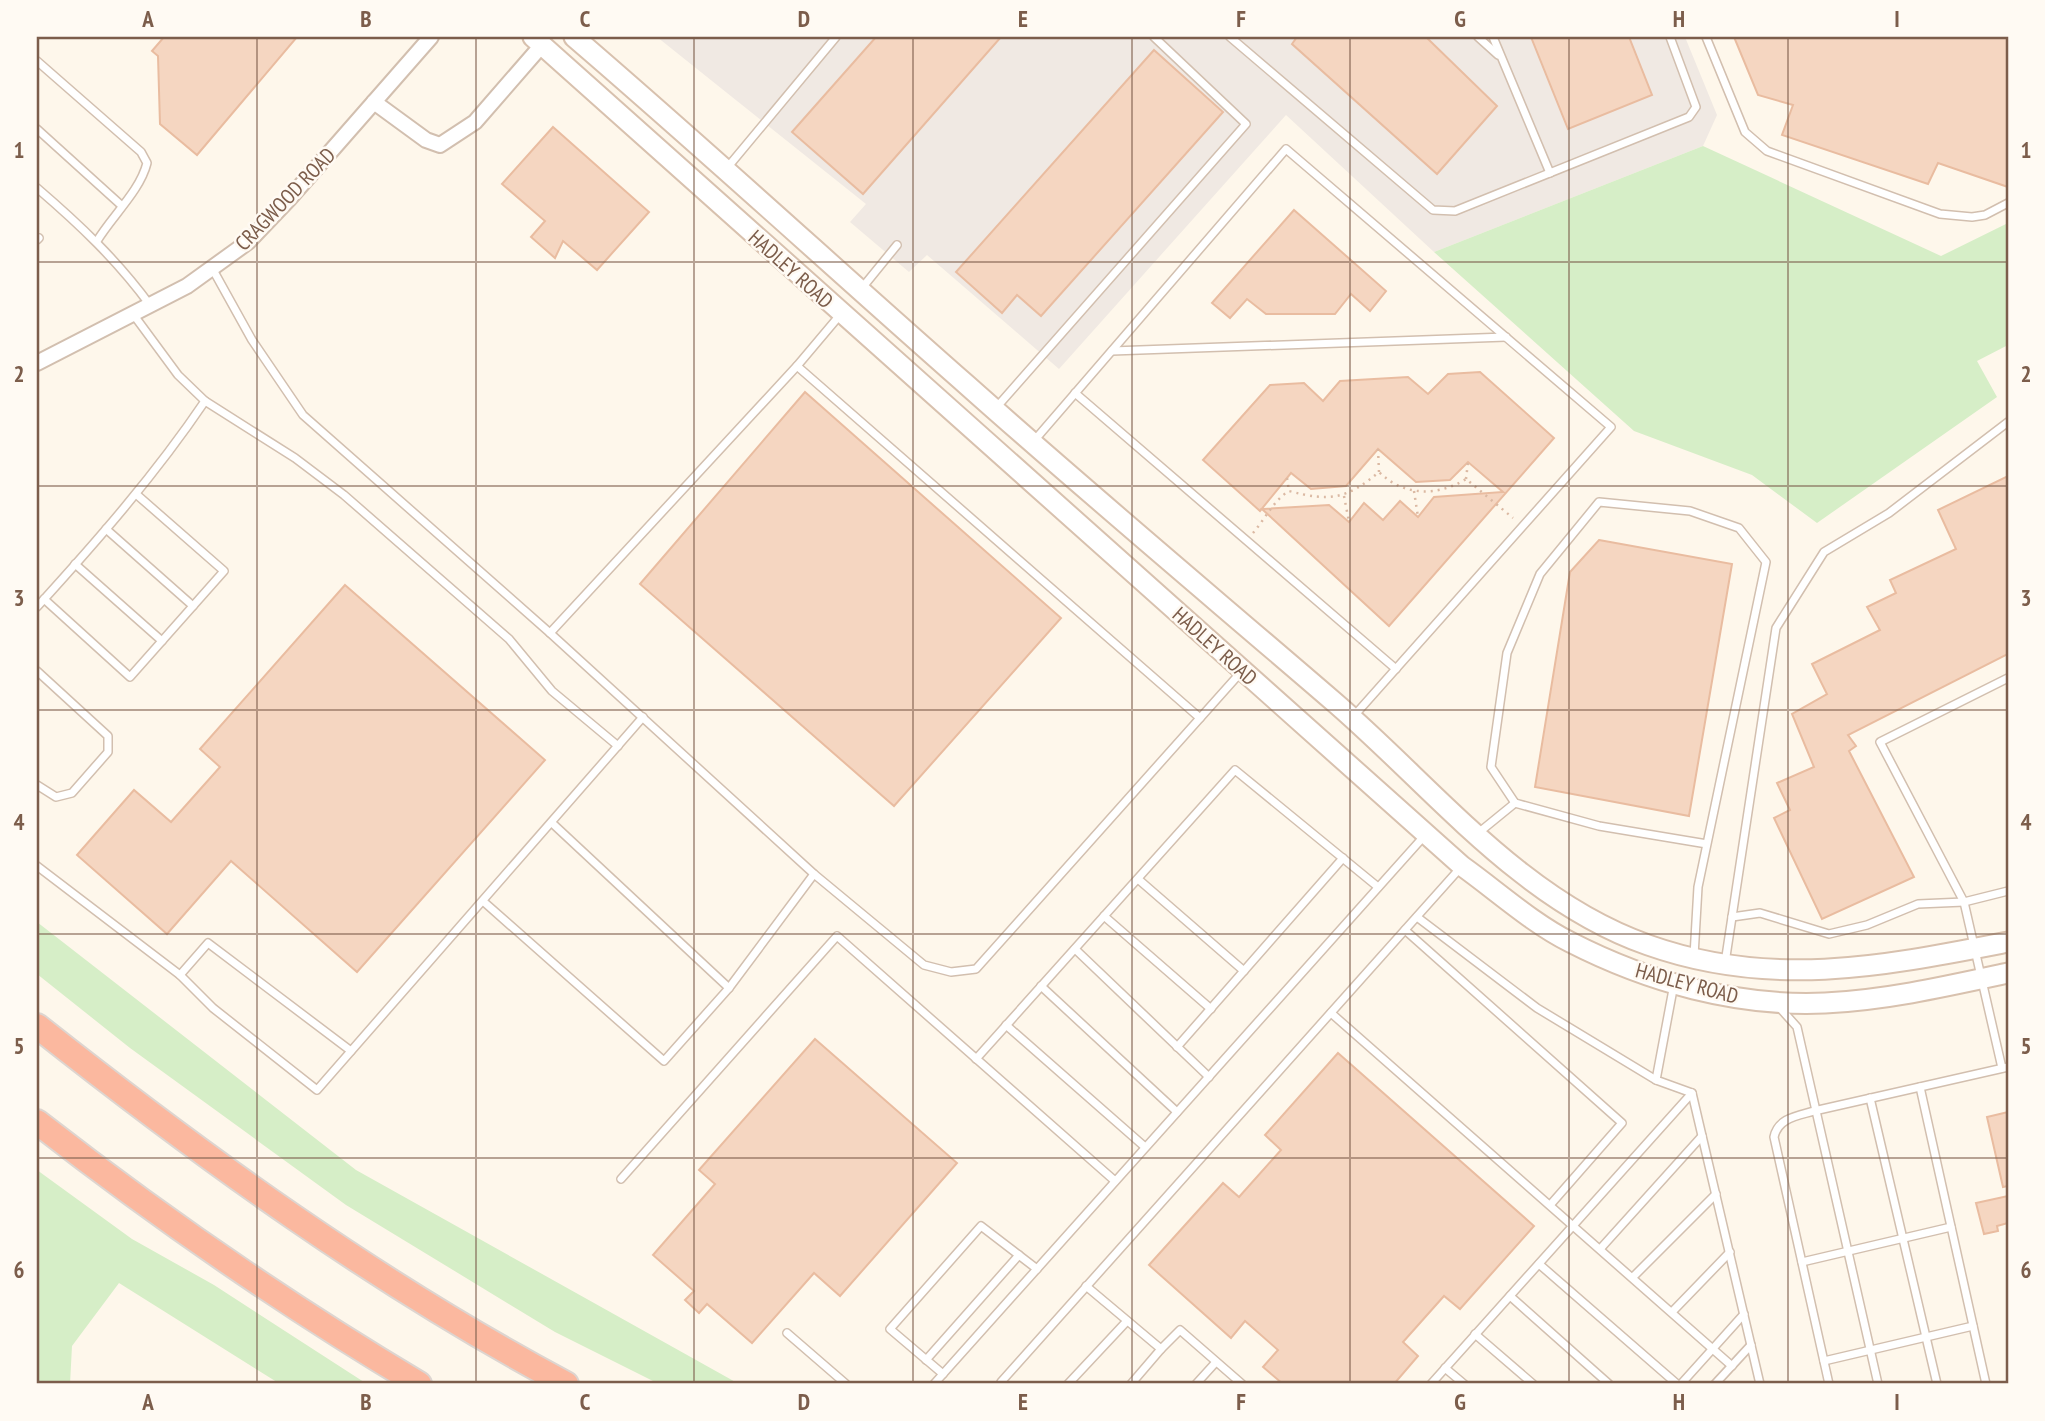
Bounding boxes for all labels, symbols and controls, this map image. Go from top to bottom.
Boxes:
text: A [141,4,154,33]
text: B [360,4,372,33]
text: C [580,4,591,33]
text: D [798,4,810,33]
text: E [1018,4,1028,33]
text: F [1236,4,1246,33]
text: G [1454,4,1466,33]
text: H [1673,4,1685,33]
text: I [1894,4,1900,33]
text: 1 [14,135,25,164]
text: 1 [2021,135,2032,164]
street label: CRAGWOOD ROAD [229,142,341,256]
street label: HADLEY ROAD [743,224,839,314]
text: 2 [14,359,25,388]
text: 2 [2021,359,2032,388]
text: 3 [14,583,25,612]
text: 3 [2021,583,2032,612]
street label: HADLEY ROAD [1167,601,1263,691]
text: 4 [14,807,25,836]
text: 4 [2021,807,2032,836]
street label: HADLEY ROAD [1633,956,1741,1010]
text: 5 [14,1031,25,1060]
text: 5 [2021,1031,2032,1060]
text: 6 [14,1255,25,1284]
text: 6 [2021,1255,2032,1284]
text: A [141,1387,154,1416]
text: B [360,1387,372,1416]
text: C [580,1387,591,1416]
text: D [798,1387,810,1416]
text: E [1018,1387,1028,1416]
text: F [1236,1387,1246,1416]
text: G [1454,1387,1466,1416]
text: H [1673,1387,1685,1416]
text: I [1894,1387,1900,1416]

